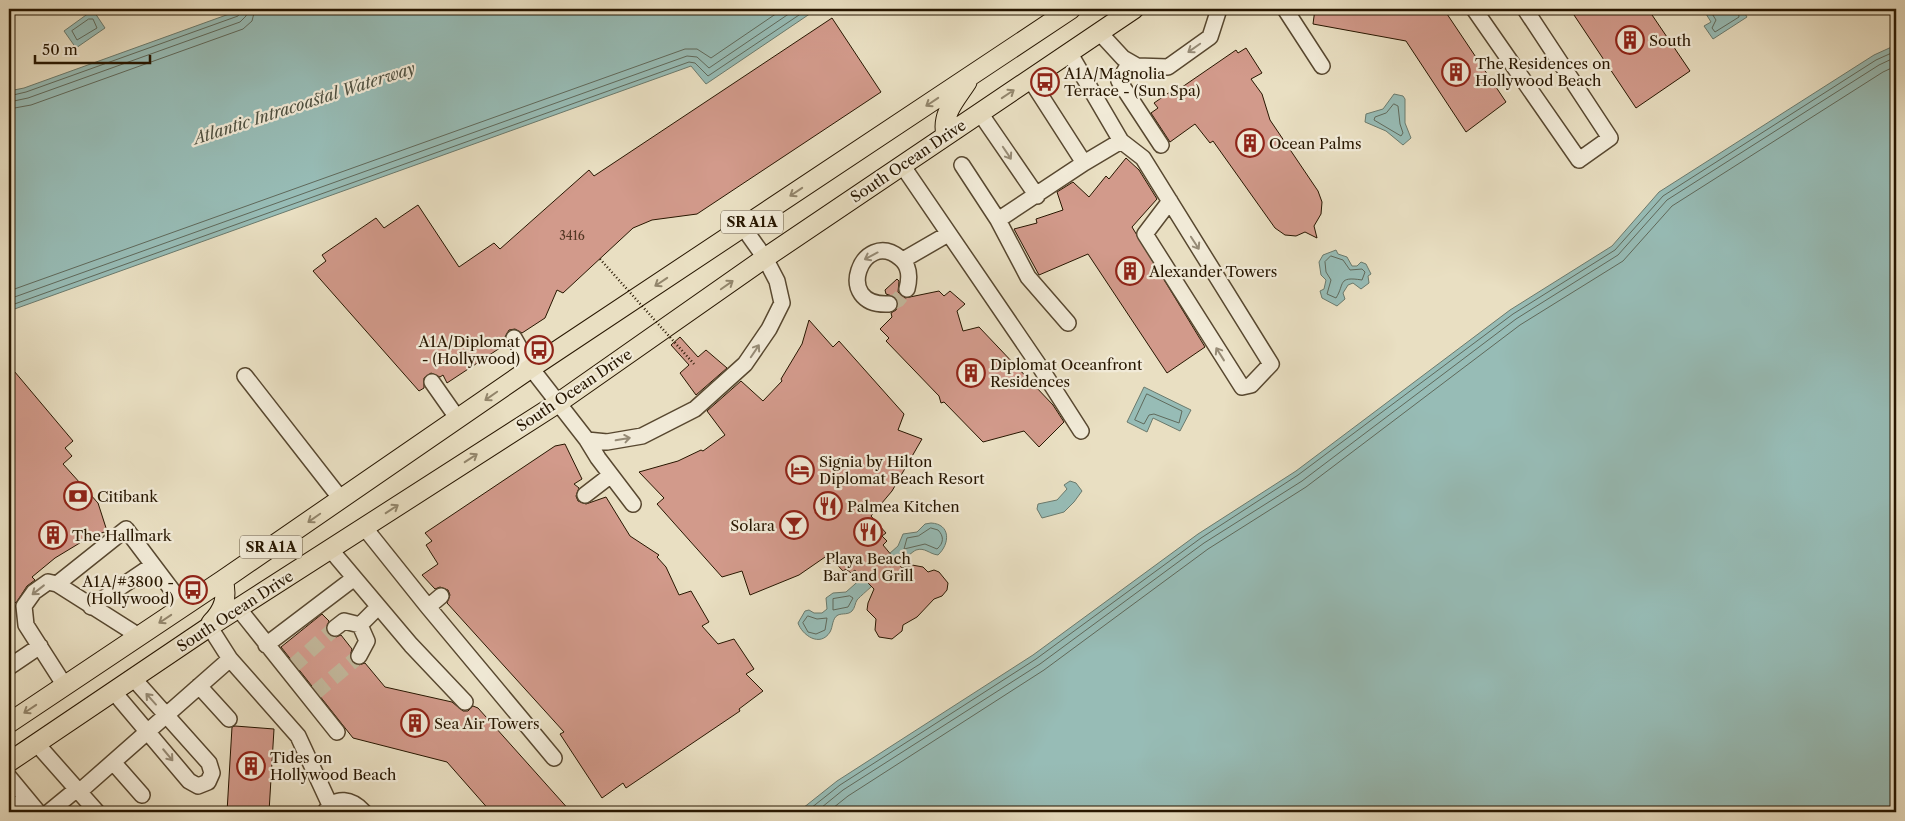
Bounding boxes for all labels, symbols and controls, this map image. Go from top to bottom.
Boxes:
building icon: South [1615,25,1645,55]
place label: South [1649,31,1692,50]
scale bar [35,32,150,64]
text: 50 m [42,40,78,59]
one-way arrow [1187,43,1201,53]
place label: The Residences on Hollywood Beach [1475,54,1611,90]
building icon: The Residences on Hollywood Beach [1441,57,1471,87]
water label: Atlantic Intracoastal Waterway [188,58,417,149]
place label: A1A/Magnolia Terrace - (Sun Spa) [1063,64,1200,100]
bus stop icon: A1A/Magnolia Terrace - (Sun Spa) [1030,67,1060,97]
one-way arrow [1001,88,1015,98]
one-way arrow [925,97,939,107]
street label: South Ocean Drive [847,115,969,207]
building icon: Ocean Palms [1235,128,1265,158]
place label: Ocean Palms [1269,134,1362,153]
one-way arrow [1002,146,1012,160]
one-way arrow [790,187,804,197]
road number: SR A1A [721,210,783,233]
house number: 3416 [559,228,585,243]
one-way arrow [1190,236,1201,250]
one-way arrow [864,251,879,261]
building icon: Alexander Towers [1115,256,1145,286]
place label: Alexander Towers [1148,262,1277,281]
one-way arrow [654,277,668,287]
one-way arrow [719,280,733,290]
place label: A1A/Diplomat - (Hollywood) [417,332,521,368]
bus stop icon: A1A/Diplomat - (Hollywood) [524,335,554,365]
street label: South Ocean Drive [513,344,635,436]
one-way arrow [750,344,760,358]
one-way arrow [1214,347,1225,361]
place label: Diplomat Oceanfront Residences [990,355,1143,391]
building icon: Diplomat Oceanfront Residences [956,358,986,388]
one-way arrow [484,391,498,401]
one-way arrow [615,434,631,444]
place label: Signia by Hilton Diplomat Beach Resort [819,452,985,488]
one-way arrow [464,453,478,464]
hotel icon: Signia by Hilton Diplomat Beach Resort [785,455,815,485]
bank icon: Citibank [63,481,93,511]
place label: Citibank [97,487,159,506]
restaurant icon: Palmea Kitchen [813,491,843,521]
place label: Palmea Kitchen [847,497,960,516]
one-way arrow [384,504,398,514]
bar icon: Solara [779,510,809,540]
one-way arrow [307,513,321,523]
place label: Solara [730,516,775,535]
restaurant icon: Playa Beach Bar and Grill [853,517,883,547]
building icon: The Hallmark [38,520,68,550]
place label: The Hallmark [72,526,173,545]
road number: SR A1A [240,536,302,558]
place label: Playa Beach Bar and Grill [823,549,914,585]
street label: South Ocean Drive [173,566,297,656]
place label: A1A/#3800 - (Hollywood) [81,572,174,608]
bus stop icon: A1A/#3800 - (Hollywood) [178,575,208,605]
one-way arrow [32,584,45,595]
one-way arrow [159,614,173,624]
one-way arrow [145,692,156,705]
one-way arrow [23,704,37,714]
building icon: Sea Air Towers [400,708,430,738]
place label: Sea Air Towers [434,714,540,733]
one-way arrow [162,748,173,761]
place label: Tides on Hollywood Beach [270,748,397,784]
building icon: Tides on Hollywood Beach [236,751,266,781]

